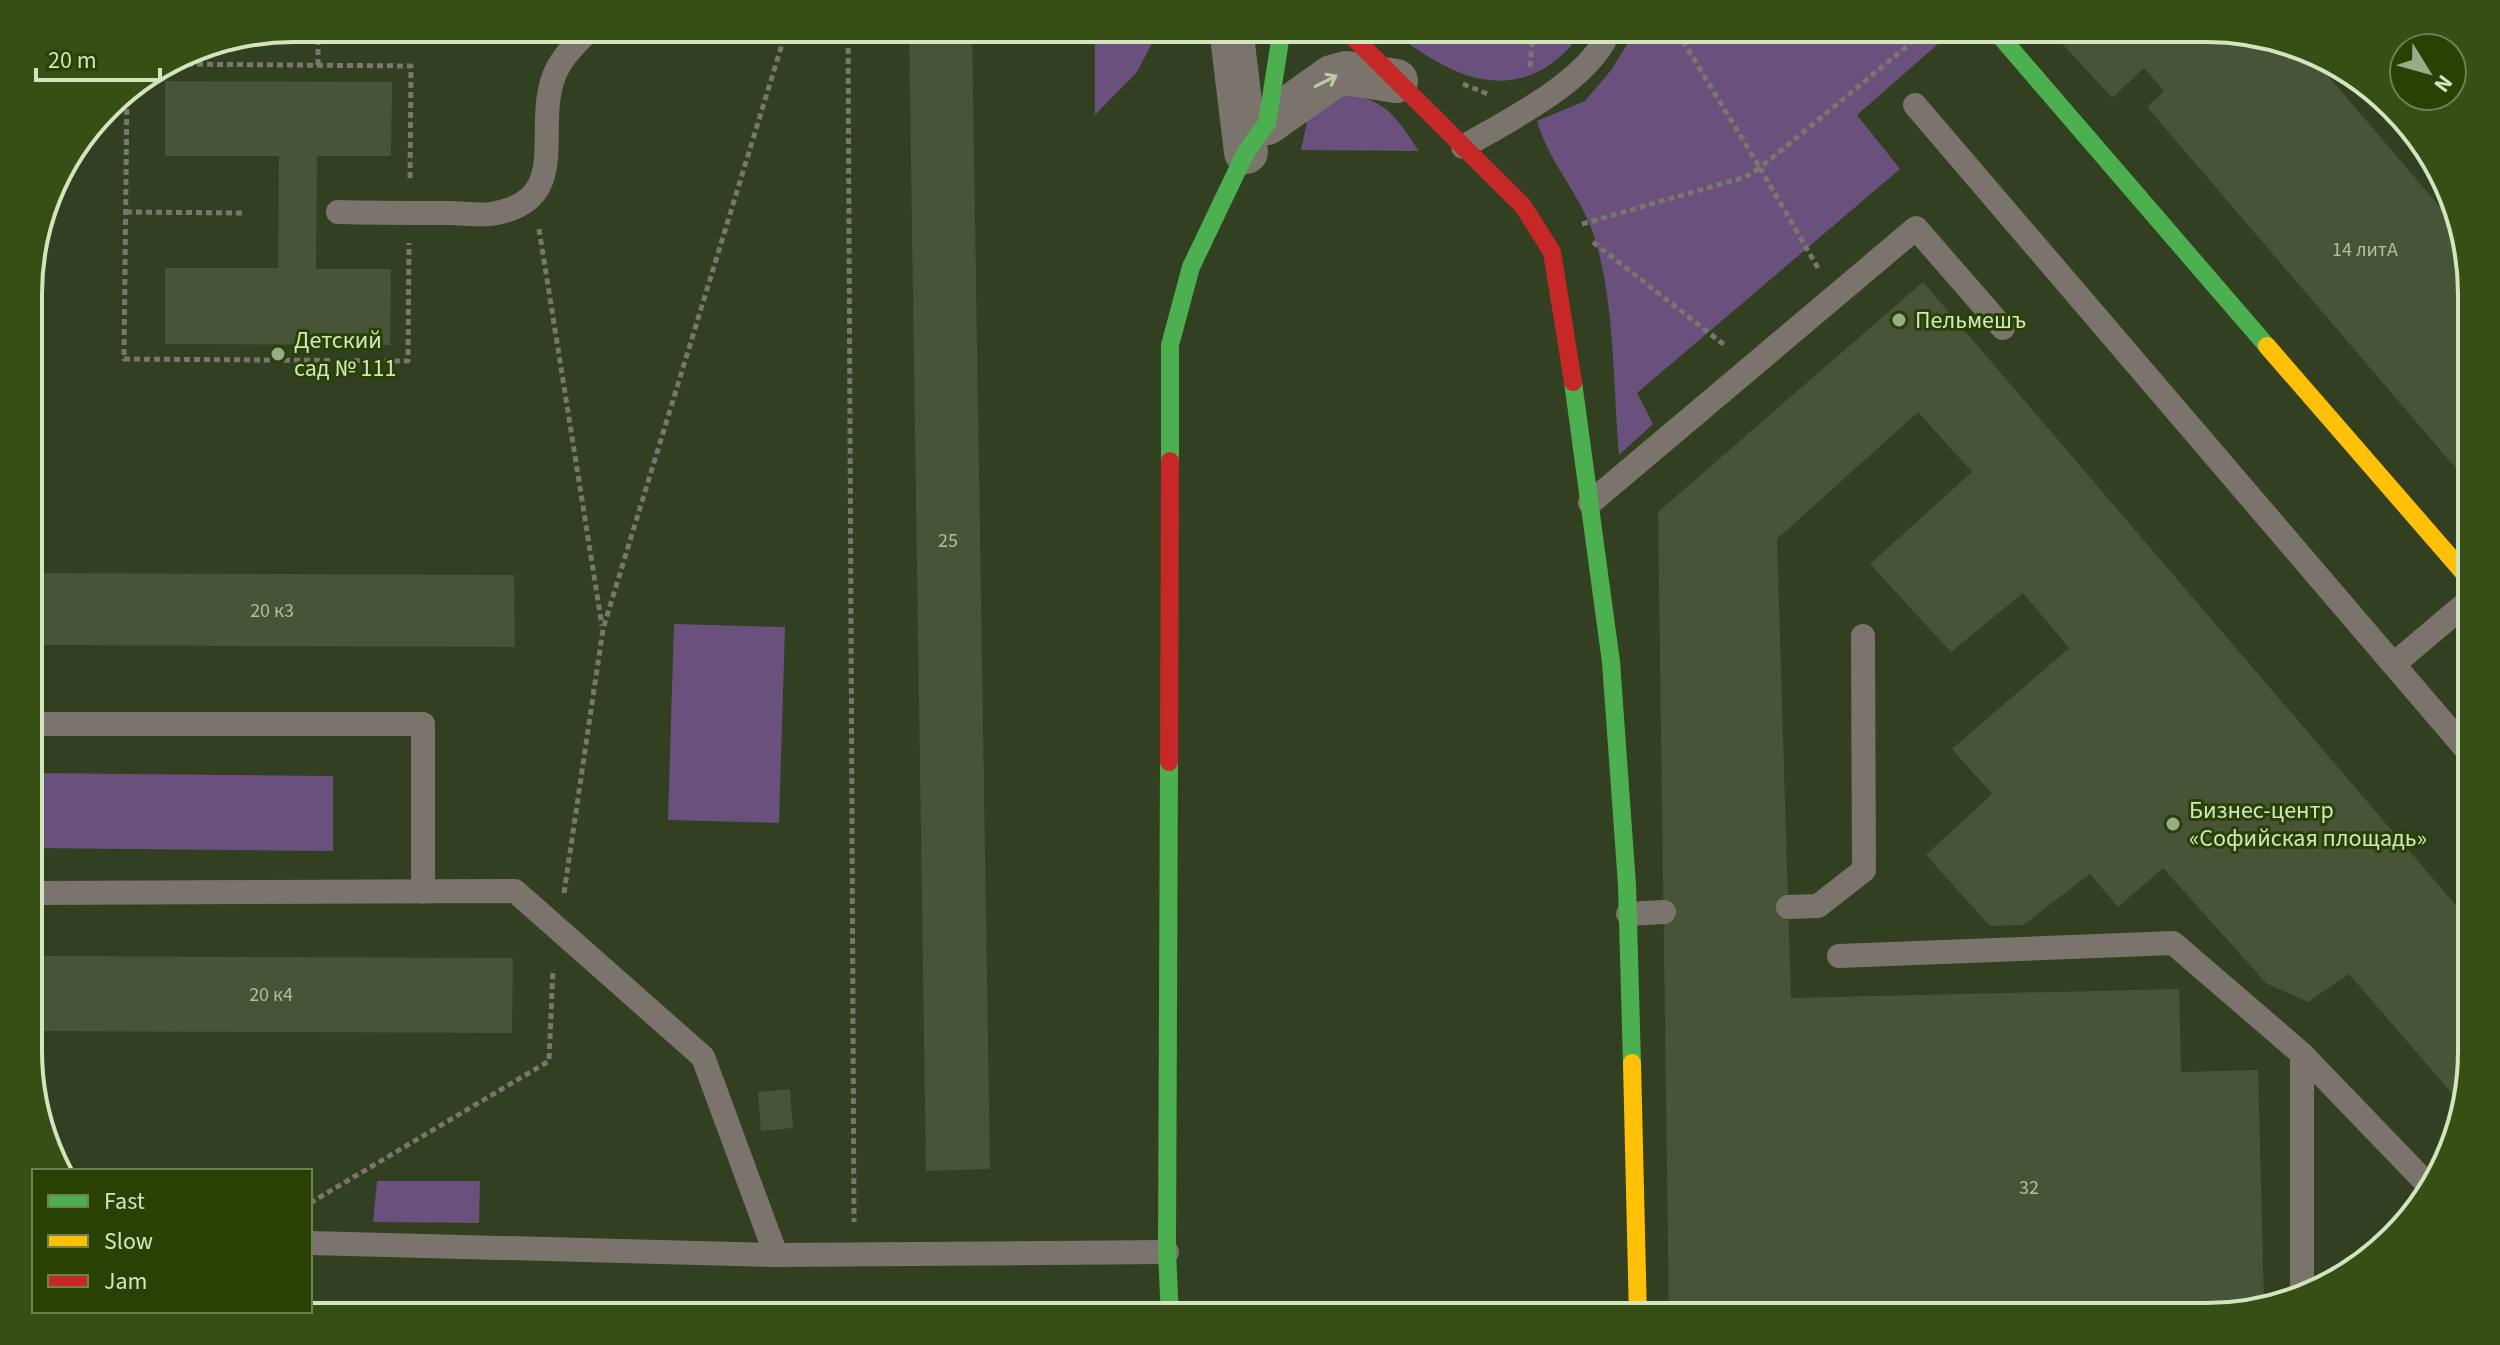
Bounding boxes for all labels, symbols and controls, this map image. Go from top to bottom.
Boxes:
scale bar [36,32,160,82]
north arrow [2388,32,2468,112]
text: 20 m [48,43,97,78]
text: N [2426,68,2460,99]
one-way arrow [1313,73,1337,88]
house number: 14 литА [2332,236,2398,264]
place label: Пельмешъ [1915,303,2026,338]
marker: Пельмешъ [1890,311,1908,329]
place label: Детский сад № 111 [294,323,396,386]
marker: Детский сад № 111 [269,345,287,363]
house number: 25 [938,527,958,555]
house number: 20 к3 [250,597,294,625]
place label: Бизнес-центр «Софийская площадь» [2189,793,2427,856]
marker: Бизнес-центр «Софийская площадь» [2164,815,2182,833]
house number: 20 к4 [249,981,293,1009]
legend [32,1169,312,1313]
house number: 32 [2019,1174,2039,1202]
text: Fast [104,1184,145,1219]
text: Slow [104,1224,153,1259]
text: Jam [104,1264,148,1299]

